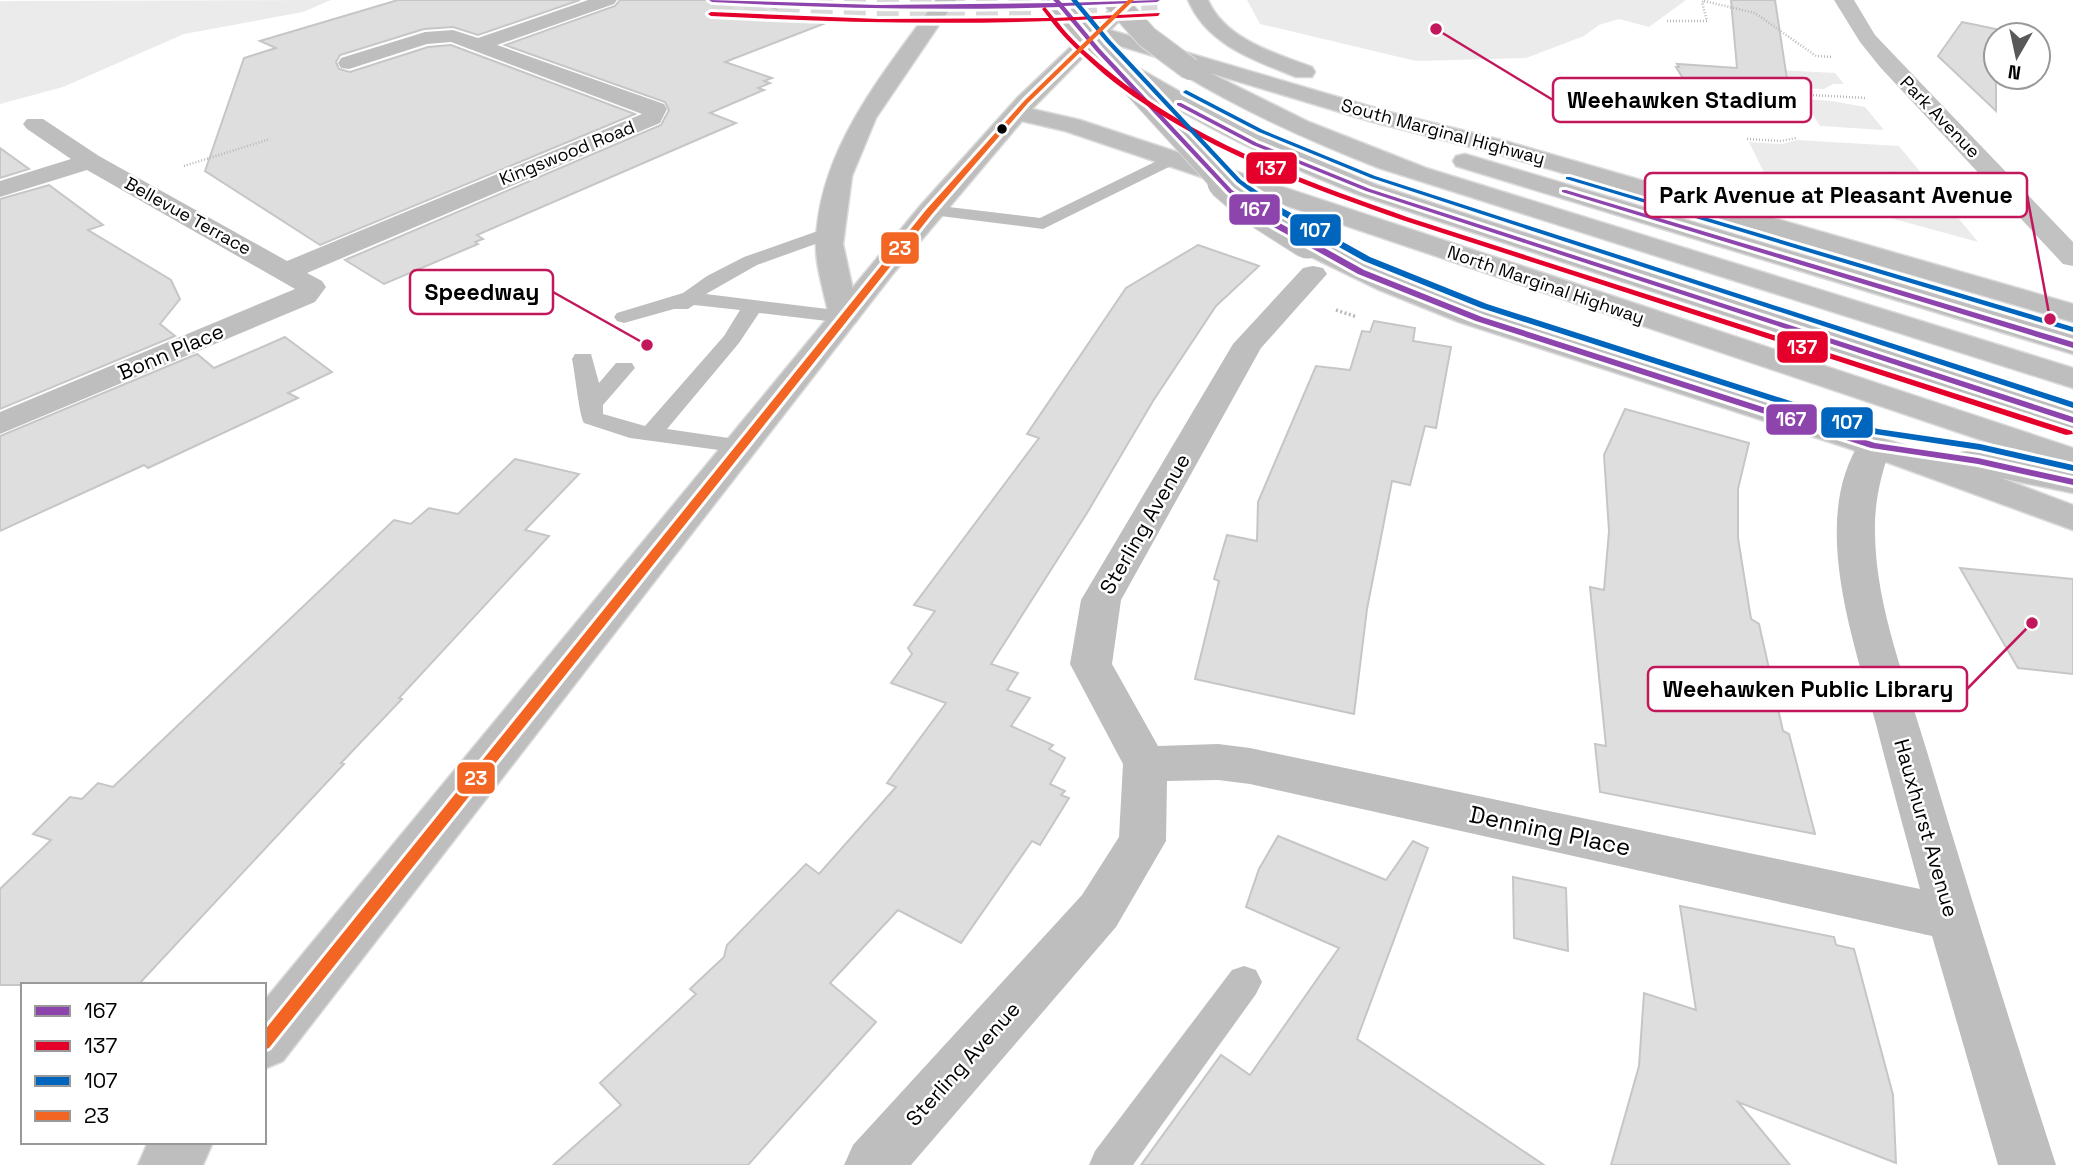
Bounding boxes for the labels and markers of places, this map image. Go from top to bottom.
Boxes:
callout: Weehawken Stadium [1553,78,1811,122]
unlabelled marker [995,122,1009,136]
callout: Park Avenue at Pleasant Avenue [1645,173,2027,217]
callout: Speedway [410,270,553,314]
callout: Weehawken Public Library [1648,667,1967,711]

